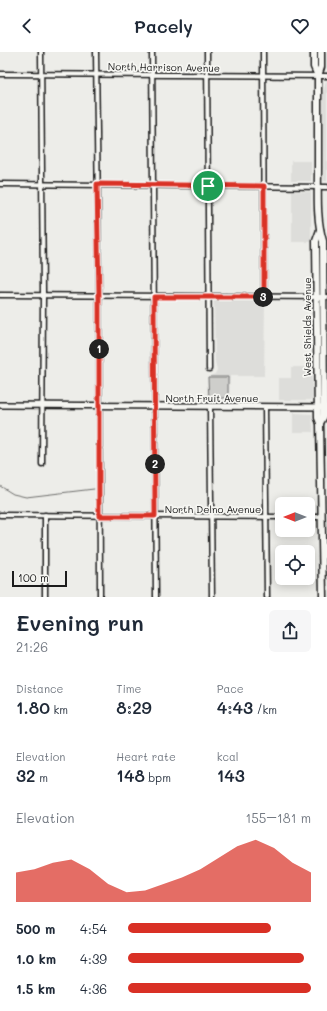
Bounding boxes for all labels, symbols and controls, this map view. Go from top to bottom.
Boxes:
text: Pacely [134,14,193,38]
icon: back [16,15,38,37]
icon: heart [289,15,311,37]
street label: North Harrison Avenue [108,59,220,75]
pin [191,169,225,203]
icon: arrive [197,175,219,197]
street label: West Shields Avenue [300,277,314,377]
pin: 3 [253,287,273,307]
text: 3 [260,289,266,304]
pin: 1 [89,339,109,359]
text: 1 [97,341,101,356]
street label: North Fruit Avenue [166,391,258,405]
pin: 2 [145,454,165,474]
text: 2 [152,456,158,471]
north arrow [275,497,315,537]
map controls [275,497,315,585]
street label: North Delno Avenue [165,502,261,516]
button: locate [275,545,315,585]
scale bar [12,569,67,588]
text: 100 m [18,570,49,585]
text: Evening run [16,608,144,637]
button: share [269,610,311,652]
text: 21:26 [16,638,48,655]
text: Distance [16,681,63,696]
text: Time [116,681,141,696]
text: Pace [217,681,244,696]
text: 1.80 [16,696,50,718]
text: 8:29 [116,696,152,718]
text: 4:43 [217,696,253,718]
text: km [50,702,68,717]
text: /km [253,702,277,717]
text: Elevation [16,749,65,764]
text: Heart rate [116,749,176,764]
text: kcal [217,749,239,764]
text: 32 [16,764,36,786]
text: 148 [116,764,145,786]
text: 143 [217,764,245,786]
text: m [36,770,48,785]
text: bpm [145,770,171,785]
text: Elevation [16,809,74,826]
text: 155–181 m [245,809,311,826]
text: 500 m [16,920,55,937]
text: 4:54 [80,920,107,937]
text: 1.0 km [16,950,56,967]
text: 4:39 [80,950,107,967]
text: 1.5 km [16,980,55,997]
text: 4:36 [80,980,107,997]

